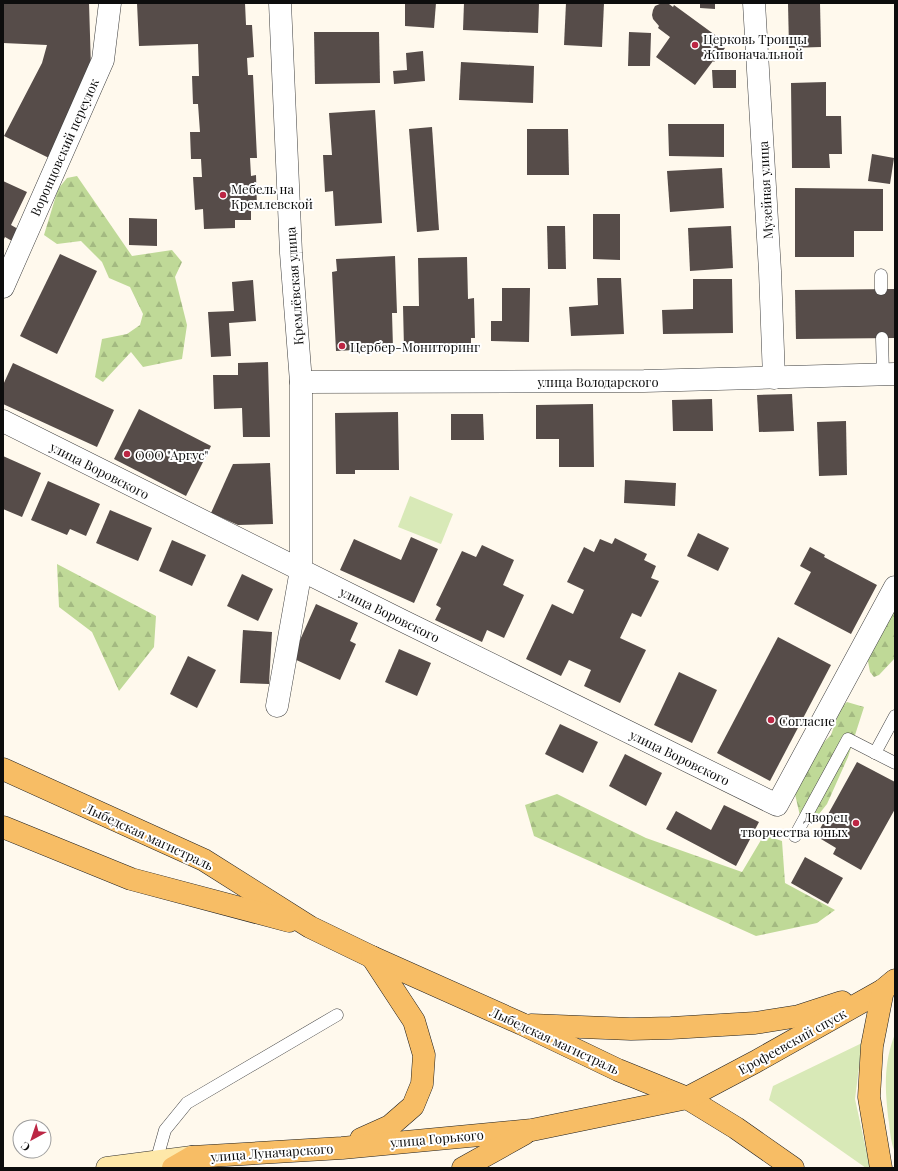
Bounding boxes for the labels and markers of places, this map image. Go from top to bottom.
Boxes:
place label: Церковь Троицы Живоначальной [703,30,807,62]
marker: Церковь Троицы Живоначальной [690,40,700,50]
place label: Мебель на Кремлевской [231,180,313,212]
marker: Мебель на Кремлевской [218,190,228,200]
place label: Цербер-Мониторинг [350,338,480,355]
marker: Цербер-Мониторинг [337,341,347,351]
place label: ООО "Аргус" [135,446,209,463]
marker: ООО "Аргус" [122,449,132,459]
place label: Согласие [779,712,835,729]
marker: Согласие [766,715,776,725]
place label: Дворец творчества юных [741,808,848,840]
marker: Дворец творчества юных [851,818,861,828]

